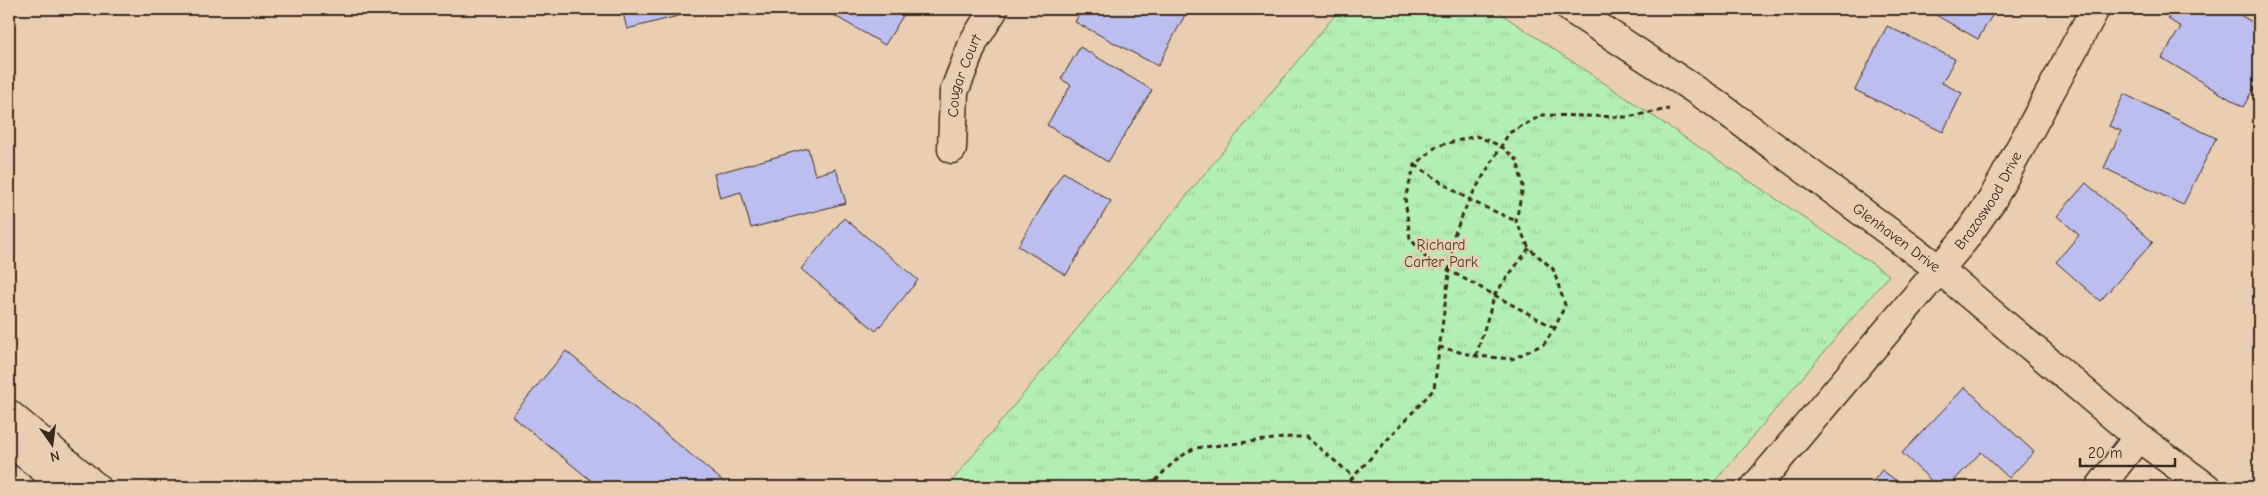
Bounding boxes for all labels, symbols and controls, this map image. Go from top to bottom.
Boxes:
street label: Cougar Court [944,30,985,118]
street label: Brazoswood Drive [1951,148,2026,253]
street label: Glenhaven Drive [1849,199,1944,276]
park label: Richard Carter Park [1404,236,1479,271]
north arrow [28,418,78,468]
scale bar [2080,436,2176,468]
text: 20 m [2088,444,2122,462]
text: N [49,447,62,465]

